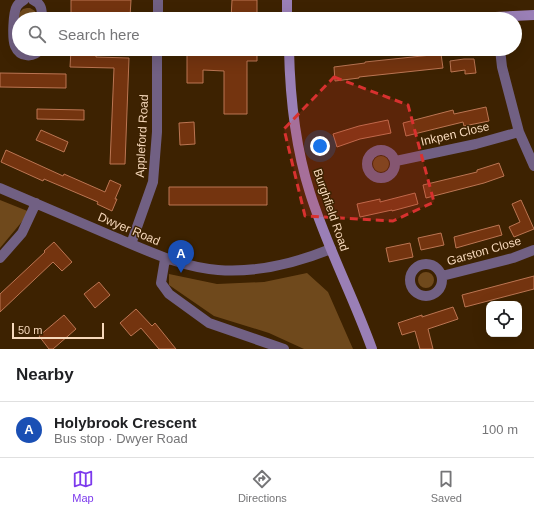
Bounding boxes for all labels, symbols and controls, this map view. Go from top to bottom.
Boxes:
search box [12,12,522,56]
icon: search [26,23,48,45]
text: Search here [58,26,140,43]
street label: Appleford Road [133,94,151,178]
street label: Inkpen Close [419,119,491,149]
your location [310,136,330,156]
street label: Burghfield Road [310,167,352,253]
street label: Dwyer Road [96,210,162,248]
street label: Garston Close [445,234,523,268]
pin: A [168,240,194,273]
map controls [486,301,522,337]
button: locate [486,301,522,337]
scale bar [12,321,104,340]
text: 50 m [18,324,42,336]
text: Nearby [16,365,74,384]
text: Holybrook Crescent [54,414,197,431]
text: A [24,422,34,437]
text: 100 m [482,422,518,437]
text: Bus stop · Dwyer Road [54,431,188,446]
tab: Map [72,468,94,504]
tab: Directions [238,468,287,504]
tab: Saved [431,468,462,504]

